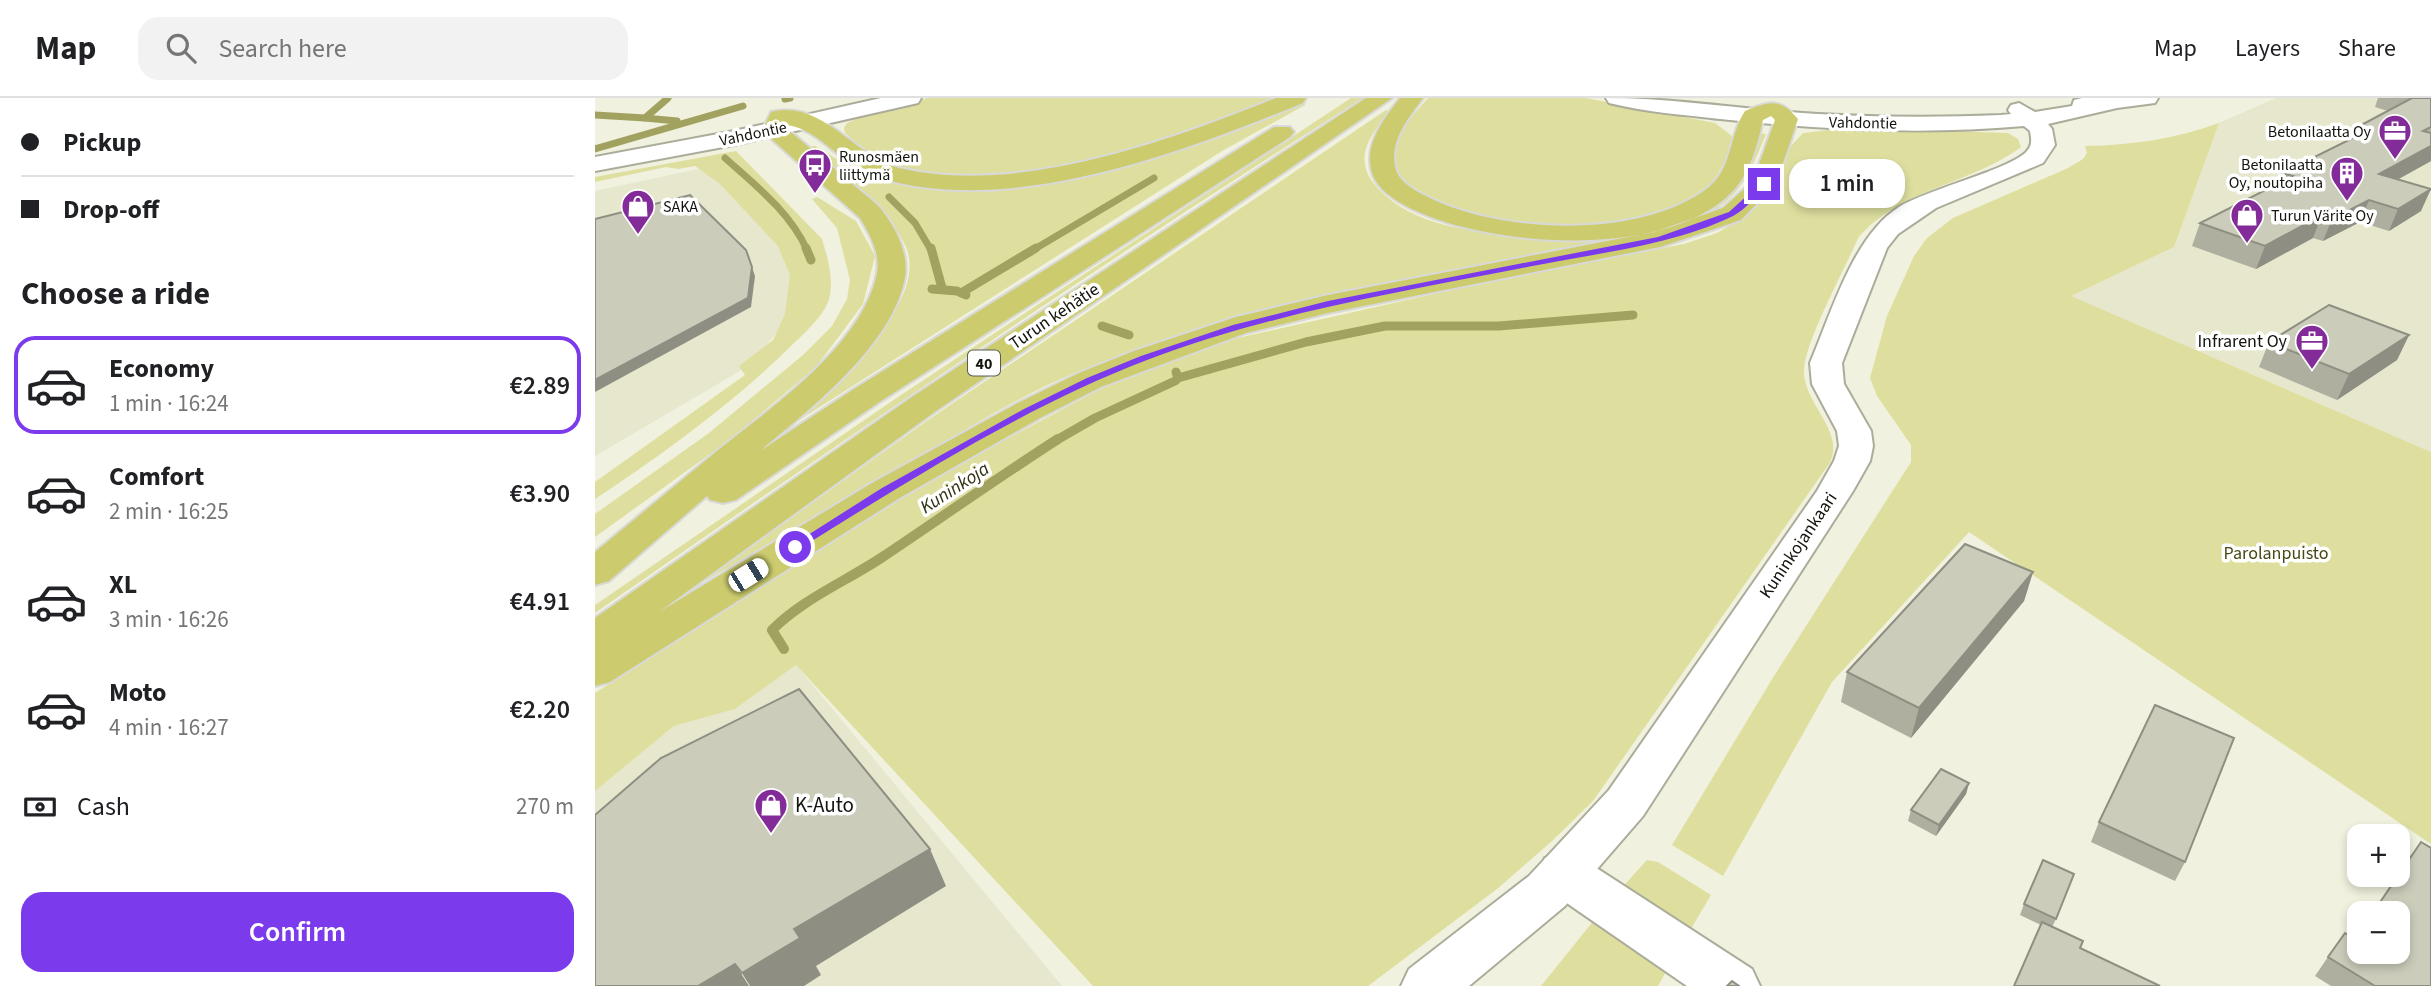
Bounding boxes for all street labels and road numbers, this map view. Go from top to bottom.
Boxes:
street label: Vahdontie [1829,111,1897,135]
street label: Vahdontie [718,116,789,152]
street label: Turun kehätie [1004,277,1104,356]
road number: 40 [968,350,1000,376]
street label: Kuninkojankaari [1754,487,1843,603]

